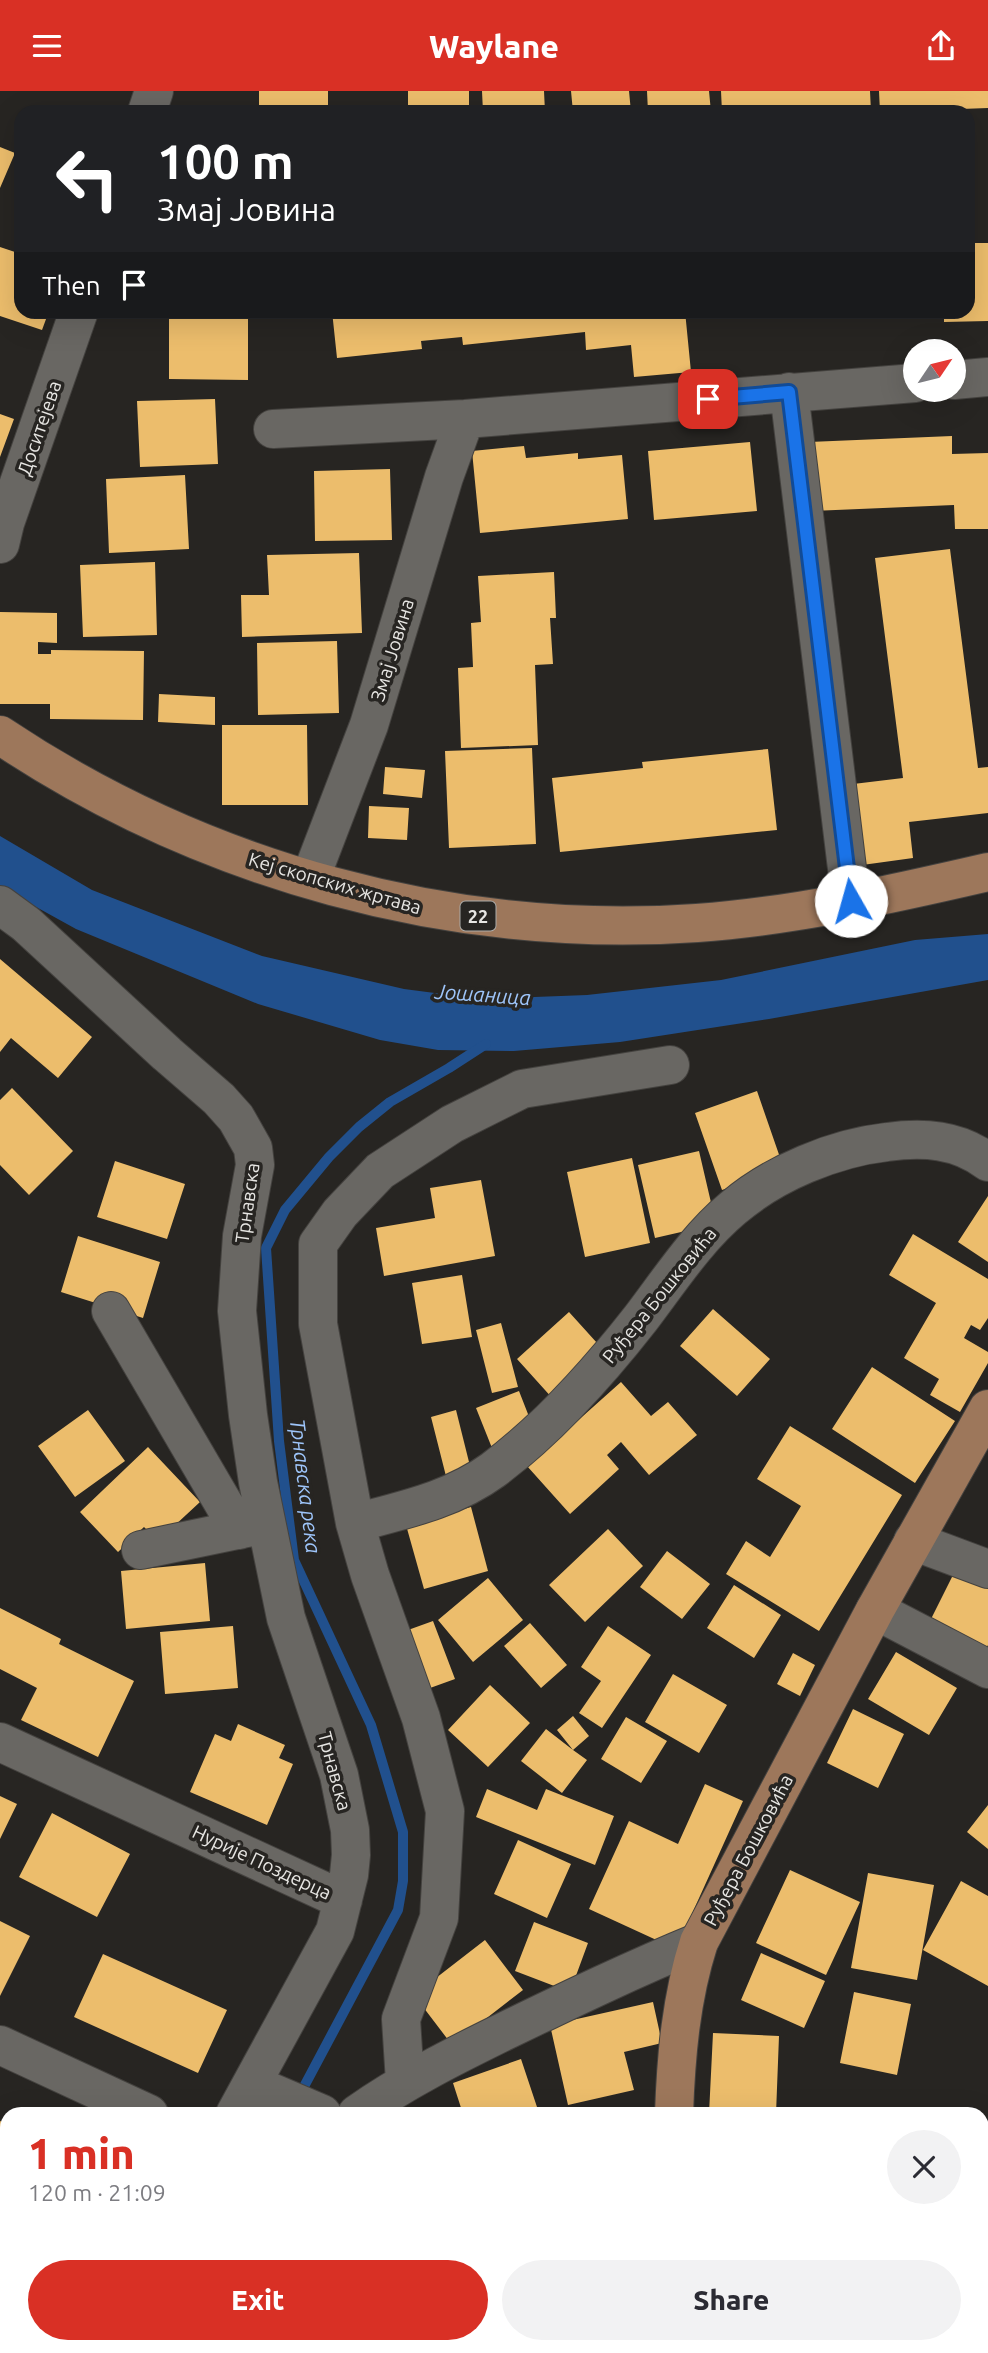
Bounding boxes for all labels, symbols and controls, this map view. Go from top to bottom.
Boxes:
icon: menu [28,27,66,65]
icon: share [922,27,960,65]
text: Waylane [429,28,559,64]
icon: left [42,133,133,224]
text: 100 m [157,133,294,188]
text: Змај Јовина [157,191,336,227]
icon: arrive [115,266,153,304]
text: Then [42,271,101,300]
north arrow [903,339,966,403]
map controls [903,339,966,402]
pin [678,369,738,429]
street label: Доситејева [13,378,65,478]
icon: arrive [689,380,727,418]
street label: Змај Јовина [366,596,418,704]
street label: Кеј скопских жртава [246,848,424,918]
position arrow [814,864,888,938]
road number: 22 [461,901,496,931]
water label: Јошаница [433,979,532,1009]
street label: Трнавска [230,1161,264,1245]
street label: Руђера Бошковића [597,1223,721,1367]
water label: Трнавска река [286,1417,326,1555]
street label: Трнавска [314,1729,356,1813]
street label: Руђера Бошковића [699,1771,797,1929]
street label: Нурије Поздерца [189,1820,335,1904]
text: 1 min [28,2130,135,2177]
button: close [887,2130,961,2204]
text: 120 m · 21:09 [28,2180,166,2205]
button: Exit [28,2260,488,2340]
button: Share [502,2260,961,2340]

